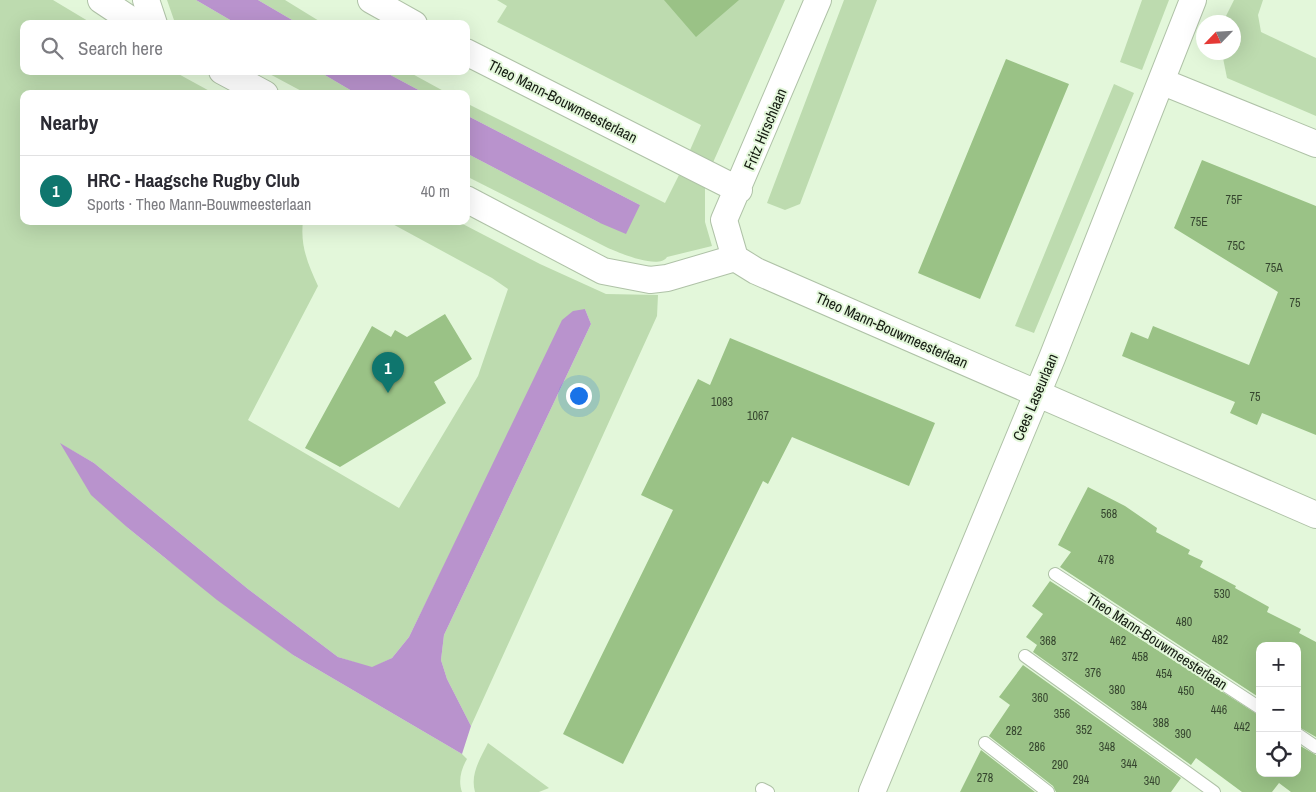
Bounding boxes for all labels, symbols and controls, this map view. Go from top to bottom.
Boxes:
north arrow [1196,15,1241,60]
search box [20,20,470,75]
icon: search [38,34,66,62]
text: Search here [78,35,163,61]
street label: Theo Mann-Bouwmeesterlaan [485,54,641,148]
street label: Fritz Hirschlaan [738,85,792,173]
text: Nearby [40,108,98,137]
text: HRC - Haagsche Rugby Club [87,167,300,193]
text: 1 [52,180,60,202]
text: 40 m [421,180,450,202]
house number: 75F [1226,192,1242,208]
text: Sports · Theo Mann-Bouwmeesterlaan [87,193,311,215]
house number: 75E [1190,214,1208,230]
house number: 75C [1227,238,1245,254]
house number: 75A [1265,260,1283,276]
street label: Theo Mann-Bouwmeesterlaan [812,287,972,373]
house number: 75 [1290,295,1301,311]
street label: Cees Laseurlaan [1007,350,1063,444]
pin: 1 [372,352,404,393]
your location [566,383,592,409]
house number: 75 [1250,389,1261,405]
house number: 1083 [711,394,733,410]
house number: 1067 [747,408,769,424]
house number: 568 [1101,506,1117,522]
house number: 478 [1098,552,1114,568]
house number: 530 [1214,586,1230,602]
street label: Theo Mann-Bouwmeesterlaan [1082,587,1232,695]
house number: 480 [1176,614,1192,630]
house number: 482 [1212,632,1228,648]
house number: 368 [1040,633,1056,649]
house number: 462 [1110,633,1126,649]
map controls [1256,642,1301,777]
button: + [1256,642,1301,687]
house number: 372 [1062,649,1078,665]
house number: 458 [1132,649,1148,665]
house number: 376 [1085,665,1101,681]
house number: 454 [1156,666,1173,682]
house number: 380 [1109,682,1125,698]
house number: 450 [1178,683,1194,699]
button: − [1256,687,1301,732]
house number: 360 [1032,690,1048,706]
house number: 384 [1131,698,1148,714]
house number: 446 [1211,702,1227,718]
house number: 356 [1054,706,1070,722]
house number: 388 [1153,715,1169,731]
house number: 442 [1234,719,1250,735]
house number: 352 [1076,722,1092,738]
house number: 282 [1006,723,1022,739]
house number: 390 [1175,726,1191,742]
button: locate [1256,732,1301,777]
house number: 286 [1029,739,1045,755]
house number: 348 [1099,739,1115,755]
house number: 344 [1121,756,1138,772]
house number: 290 [1052,757,1068,773]
house number: 278 [977,770,993,786]
house number: 294 [1073,772,1090,788]
house number: 340 [1144,773,1160,789]

